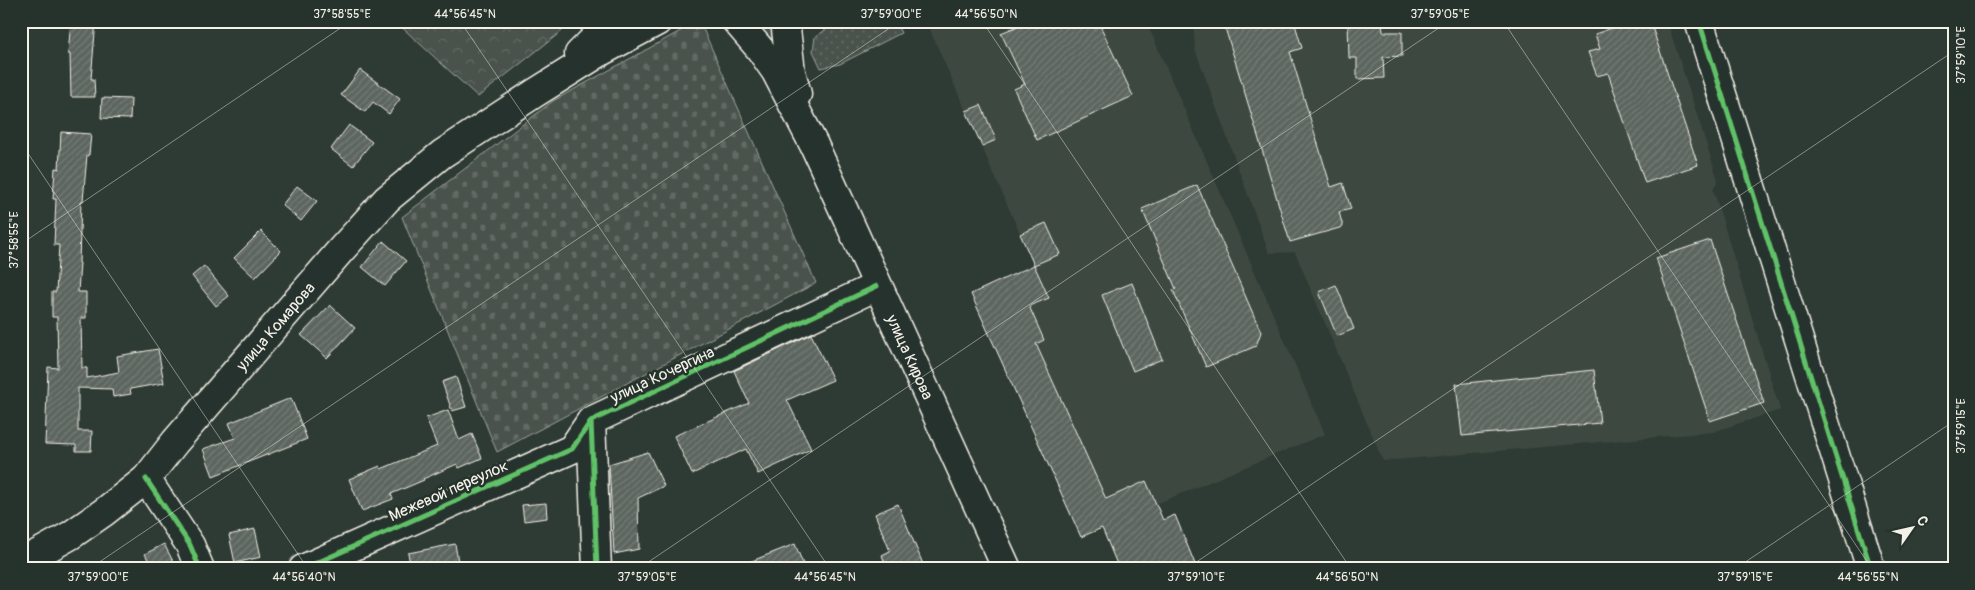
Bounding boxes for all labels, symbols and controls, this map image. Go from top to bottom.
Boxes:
text: 37°58'55"E [313,7,371,22]
text: 44°56'45"N [434,7,496,22]
text: 37°59'00"E [861,7,921,22]
text: 44°56'50"N [955,7,1017,22]
text: 37°59'05"E [1410,7,1470,22]
text: 37°59'10"E [1954,26,1969,84]
text: 37°58'55"E [7,211,22,269]
street label: улица Комарова [231,278,320,376]
street label: улица Кирова [881,311,938,403]
street label: улица Кочергина [606,342,718,408]
text: 37°59'15"E [1954,398,1969,454]
street label: Межевой переулок [386,456,511,526]
north arrow [1888,502,1938,552]
text: С [1913,513,1932,530]
text: 37°59'00"E [68,570,128,585]
text: 44°56'40"N [272,570,336,585]
text: 37°59'05"E [617,570,677,585]
text: 44°56'45"N [794,570,856,585]
text: 37°59'10"E [1167,570,1225,585]
text: 44°56'50"N [1316,570,1378,585]
text: 37°59'15"E [1717,570,1773,585]
text: 44°56'55"N [1837,570,1899,585]

